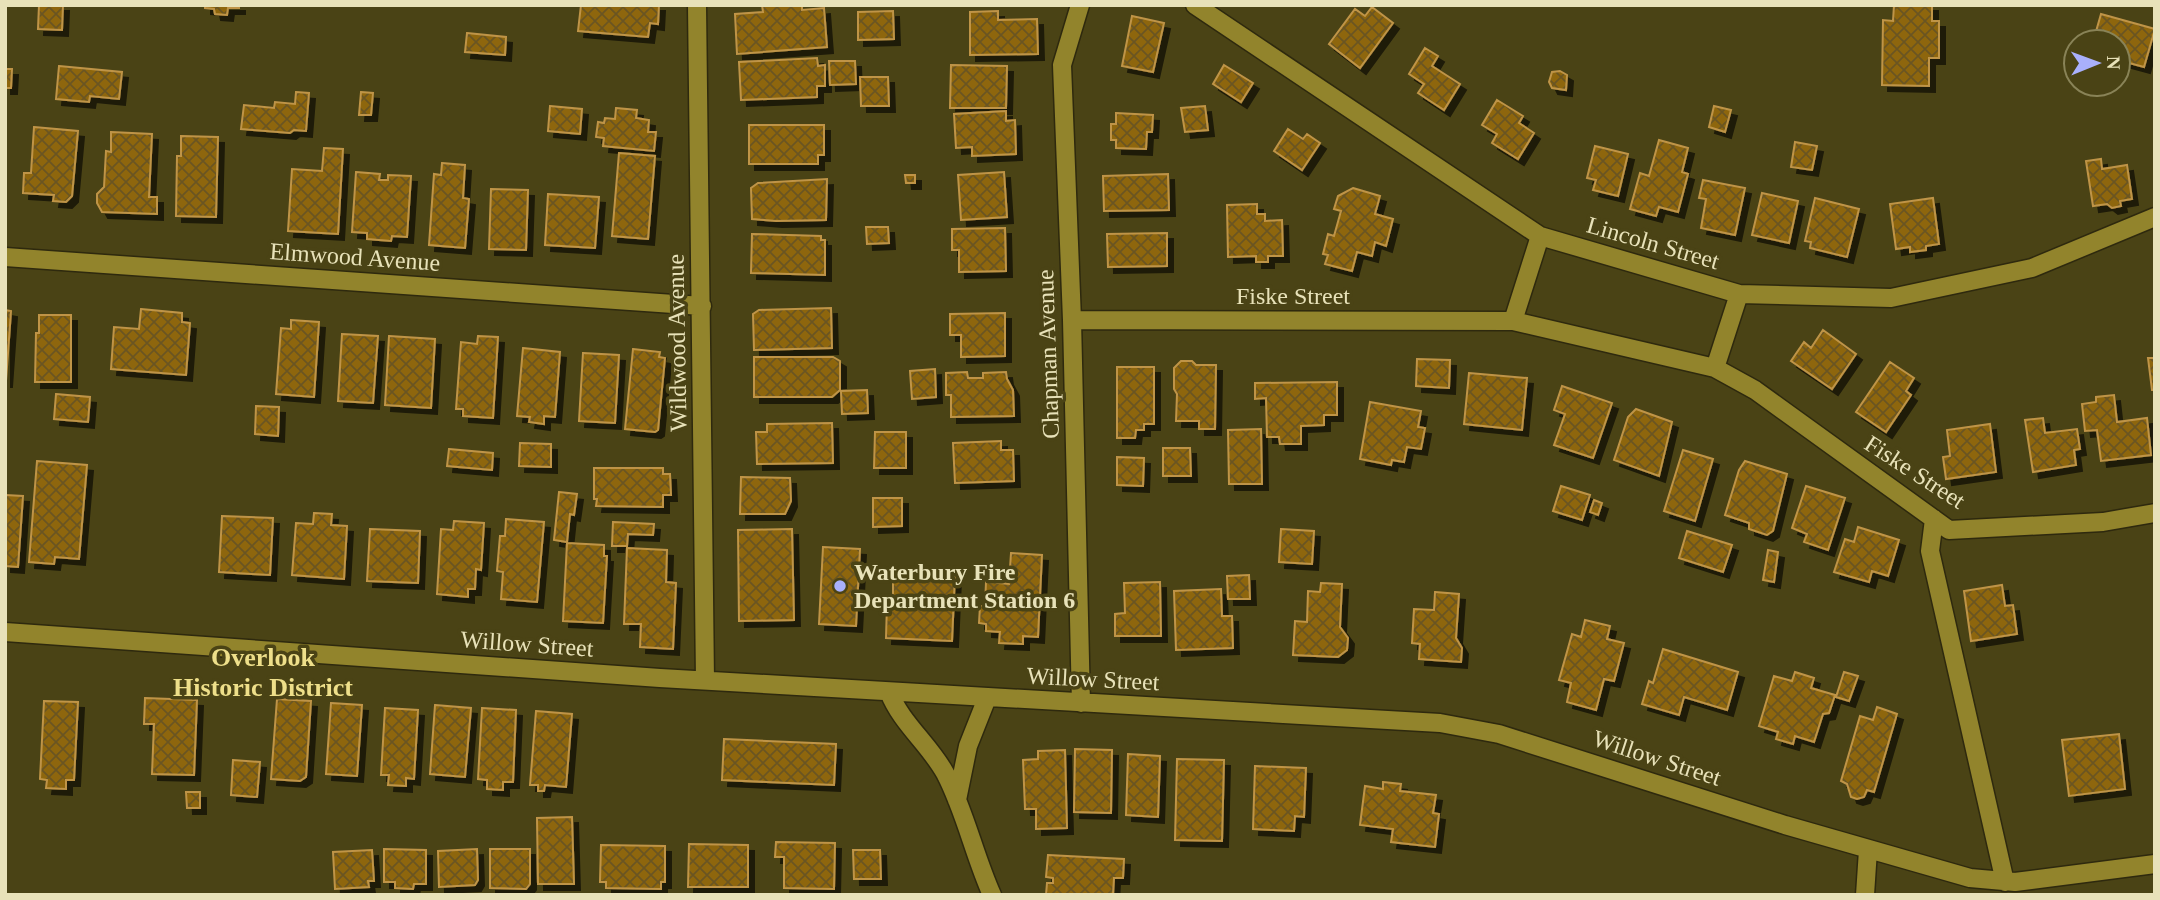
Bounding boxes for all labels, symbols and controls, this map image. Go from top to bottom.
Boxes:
north arrow [2062,28,2132,98]
text: N [2103,56,2124,70]
street label: Lincoln Street [1584,212,1723,274]
street label: Elmwood Avenue [269,238,441,276]
street label: Wildwood Avenue [662,254,692,432]
street label: Chapman Avenue [1032,269,1064,439]
street label: Fiske Street [1236,283,1350,309]
street label: Fiske Street [1860,430,1970,514]
place label: Waterbury Fire Department Station 6 [854,559,1075,613]
marker: Waterbury Fire Department Station 6 [832,578,848,594]
street label: Willow Street [460,626,595,662]
district label: Overlook Historic District [173,643,353,702]
street label: Willow Street [1026,663,1160,695]
street label: Willow Street [1590,725,1725,791]

